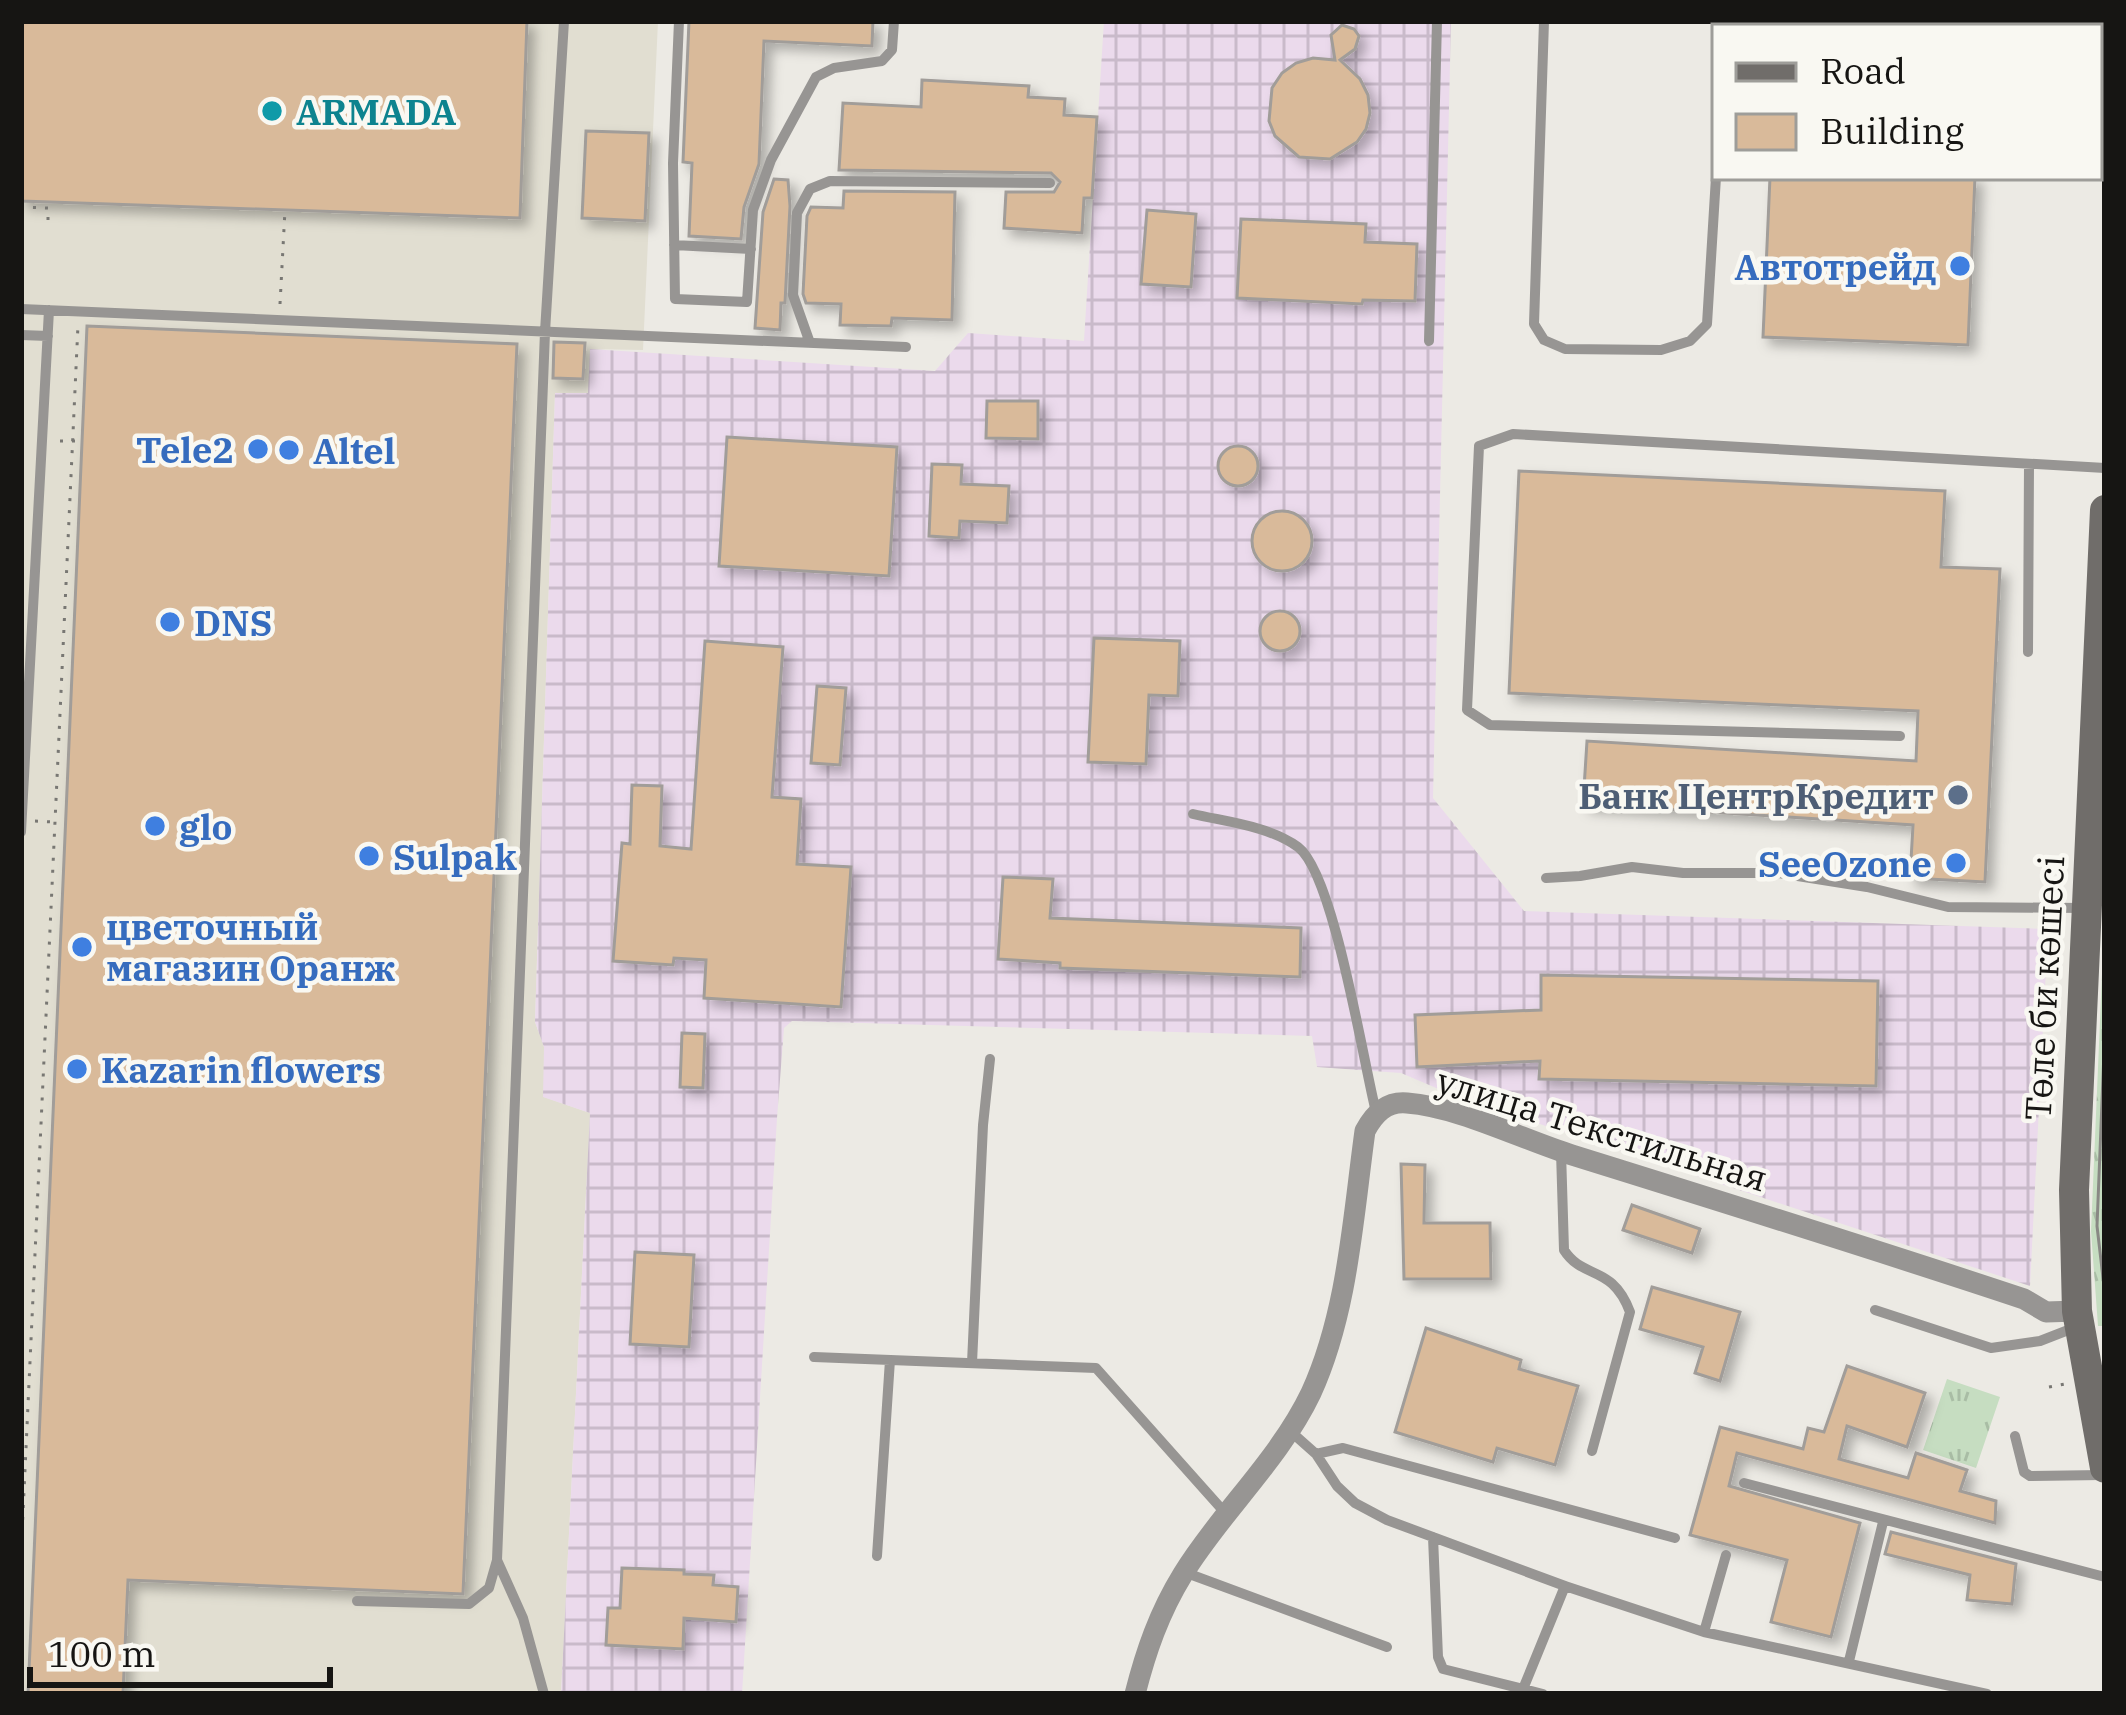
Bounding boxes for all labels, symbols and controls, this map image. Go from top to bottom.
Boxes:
legend [1712,24,2102,180]
text: Road [1820,47,1906,94]
place label: ARMADA [296,88,456,135]
marker: ARMADA [259,98,285,124]
text: Building [1820,107,1964,154]
place label: Автотрейд [1734,243,1936,290]
marker: Автотрейд [1947,253,1973,279]
place label: Tele2 [136,426,234,473]
place label: Altel [313,427,395,474]
marker: Tele2 [245,436,271,462]
marker: Altel [276,437,302,463]
place label: DNS [194,599,272,646]
marker: DNS [157,609,183,635]
place label: Банк ЦентрКредит [1578,772,1934,819]
marker: Банк ЦентрКредит [1945,782,1971,808]
place label: glo [179,803,233,850]
marker: glo [142,813,168,839]
place label: Sulpak [393,833,517,880]
place label: SeeОzone [1758,840,1932,887]
marker: Sulpak [356,843,382,869]
marker: SeeОzone [1943,850,1969,876]
street label: Төле би көшесі [2014,855,2074,1121]
place label: цветочный магазин Оранж [106,903,395,991]
marker: цветочный магазин Оранж [69,934,95,960]
place label: Kazarin flowers [101,1046,381,1093]
marker: Kazarin flowers [64,1056,90,1082]
street label: улица Текстильная [1431,1056,1773,1202]
scale bar [30,1613,330,1687]
text: 100 m [48,1630,155,1677]

